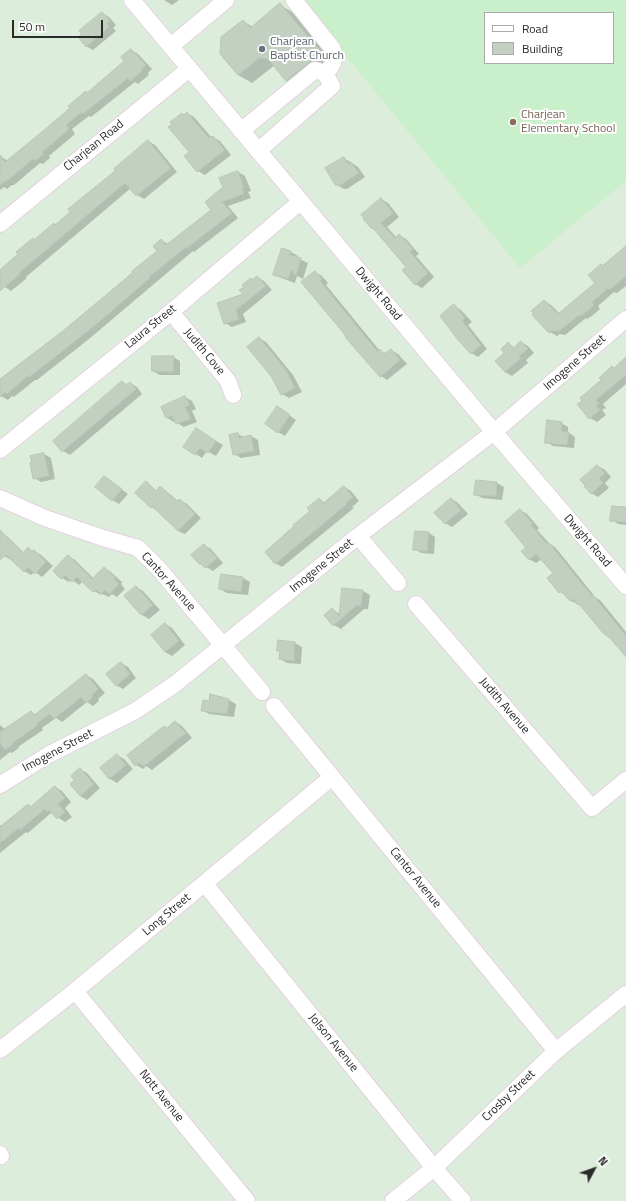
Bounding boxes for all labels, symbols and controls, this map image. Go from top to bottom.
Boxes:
scale bar [14,12,105,38]
legend [484,12,614,64]
text: 50 m [19,17,45,36]
text: Road [522,19,548,38]
place label: Charjean Baptist Church [270,35,344,63]
text: Building [522,39,563,58]
marker: Charjean Baptist Church [257,44,267,54]
place label: Charjean Elementary School [521,108,615,136]
street label: Charjean Road [61,117,127,175]
marker: Charjean Elementary School [508,117,518,127]
street label: Dwight Road [352,265,404,323]
street label: Laura Street [122,302,180,352]
street label: Judith Cove [180,326,228,378]
street label: Imogene Street [541,332,609,394]
street label: Dwight Road [560,512,614,570]
street label: Imogene Street [287,536,357,596]
street label: Cantor Avenue [138,550,198,614]
street label: Judith Avenue [476,675,532,737]
street label: Imogene Street [20,726,96,776]
street label: Cantor Avenue [386,845,444,911]
street label: Long Street [140,891,194,939]
street label: Jolson Avenue [305,1011,361,1075]
street label: Nott Avenue [136,1067,186,1125]
street label: Crosby Street [480,1067,538,1125]
north arrow [574,1149,614,1189]
text: N [595,1153,612,1169]

